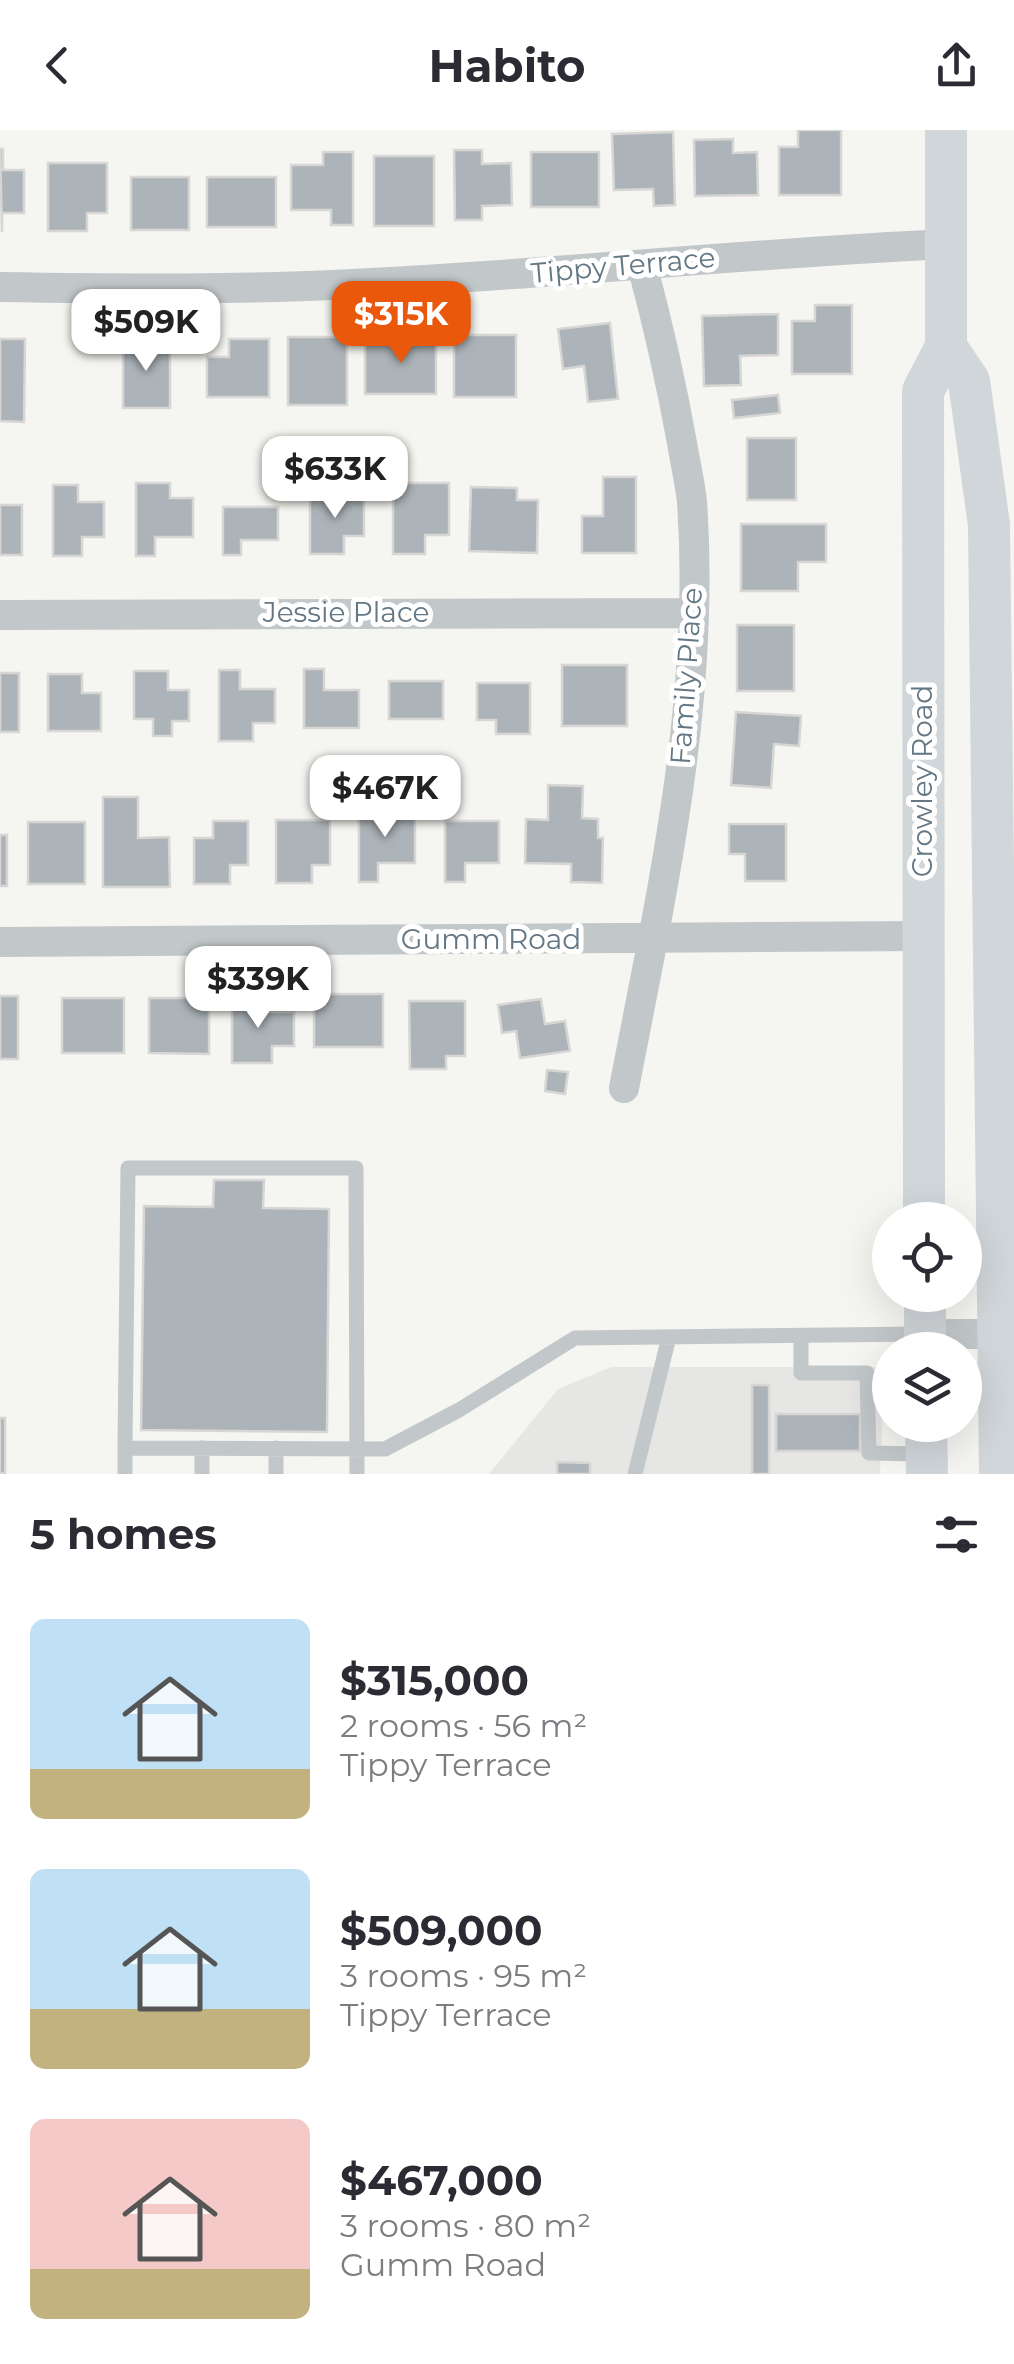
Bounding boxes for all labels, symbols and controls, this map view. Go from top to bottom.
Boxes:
icon: back [30,38,85,93]
text: Habito [428,38,586,93]
icon: share [929,38,984,93]
street label: Tippy Terrace [529,240,717,290]
pin: $315K [331,281,471,366]
pin: $509K [76,289,216,374]
text: $315K [354,294,448,333]
text: $509K [93,302,199,341]
pin: $633K [265,436,405,521]
text: $633K [284,449,386,488]
street label: Family Place [663,586,709,766]
street label: Jessie Place [262,595,429,629]
street label: Crowley Road [905,685,939,877]
pin: $467K [315,755,455,840]
text: $467K [332,768,438,807]
street label: Gumm Road [401,922,581,956]
pin: $339K [188,946,328,1031]
text: $339K [207,959,309,998]
map controls [872,1202,982,1442]
button: locate [872,1202,982,1312]
button: layers [872,1332,982,1442]
icon: filters [929,1507,984,1562]
text: 5 homes [30,1508,217,1560]
text: $315,000 [340,1654,529,1706]
icon: home [110,1659,230,1779]
text: 2 rooms · 56 m² [340,1706,587,1745]
text: Tippy Terrace [340,1745,552,1784]
text: $509,000 [340,1904,543,1956]
icon: home [110,1909,230,2029]
text: 3 rooms · 95 m² [340,1956,587,1995]
text: Tippy Terrace [340,1995,552,2034]
text: $467,000 [340,2154,543,2206]
icon: home [110,2159,230,2279]
text: 3 rooms · 80 m² [340,2206,591,2245]
text: Gumm Road [340,2245,546,2284]

